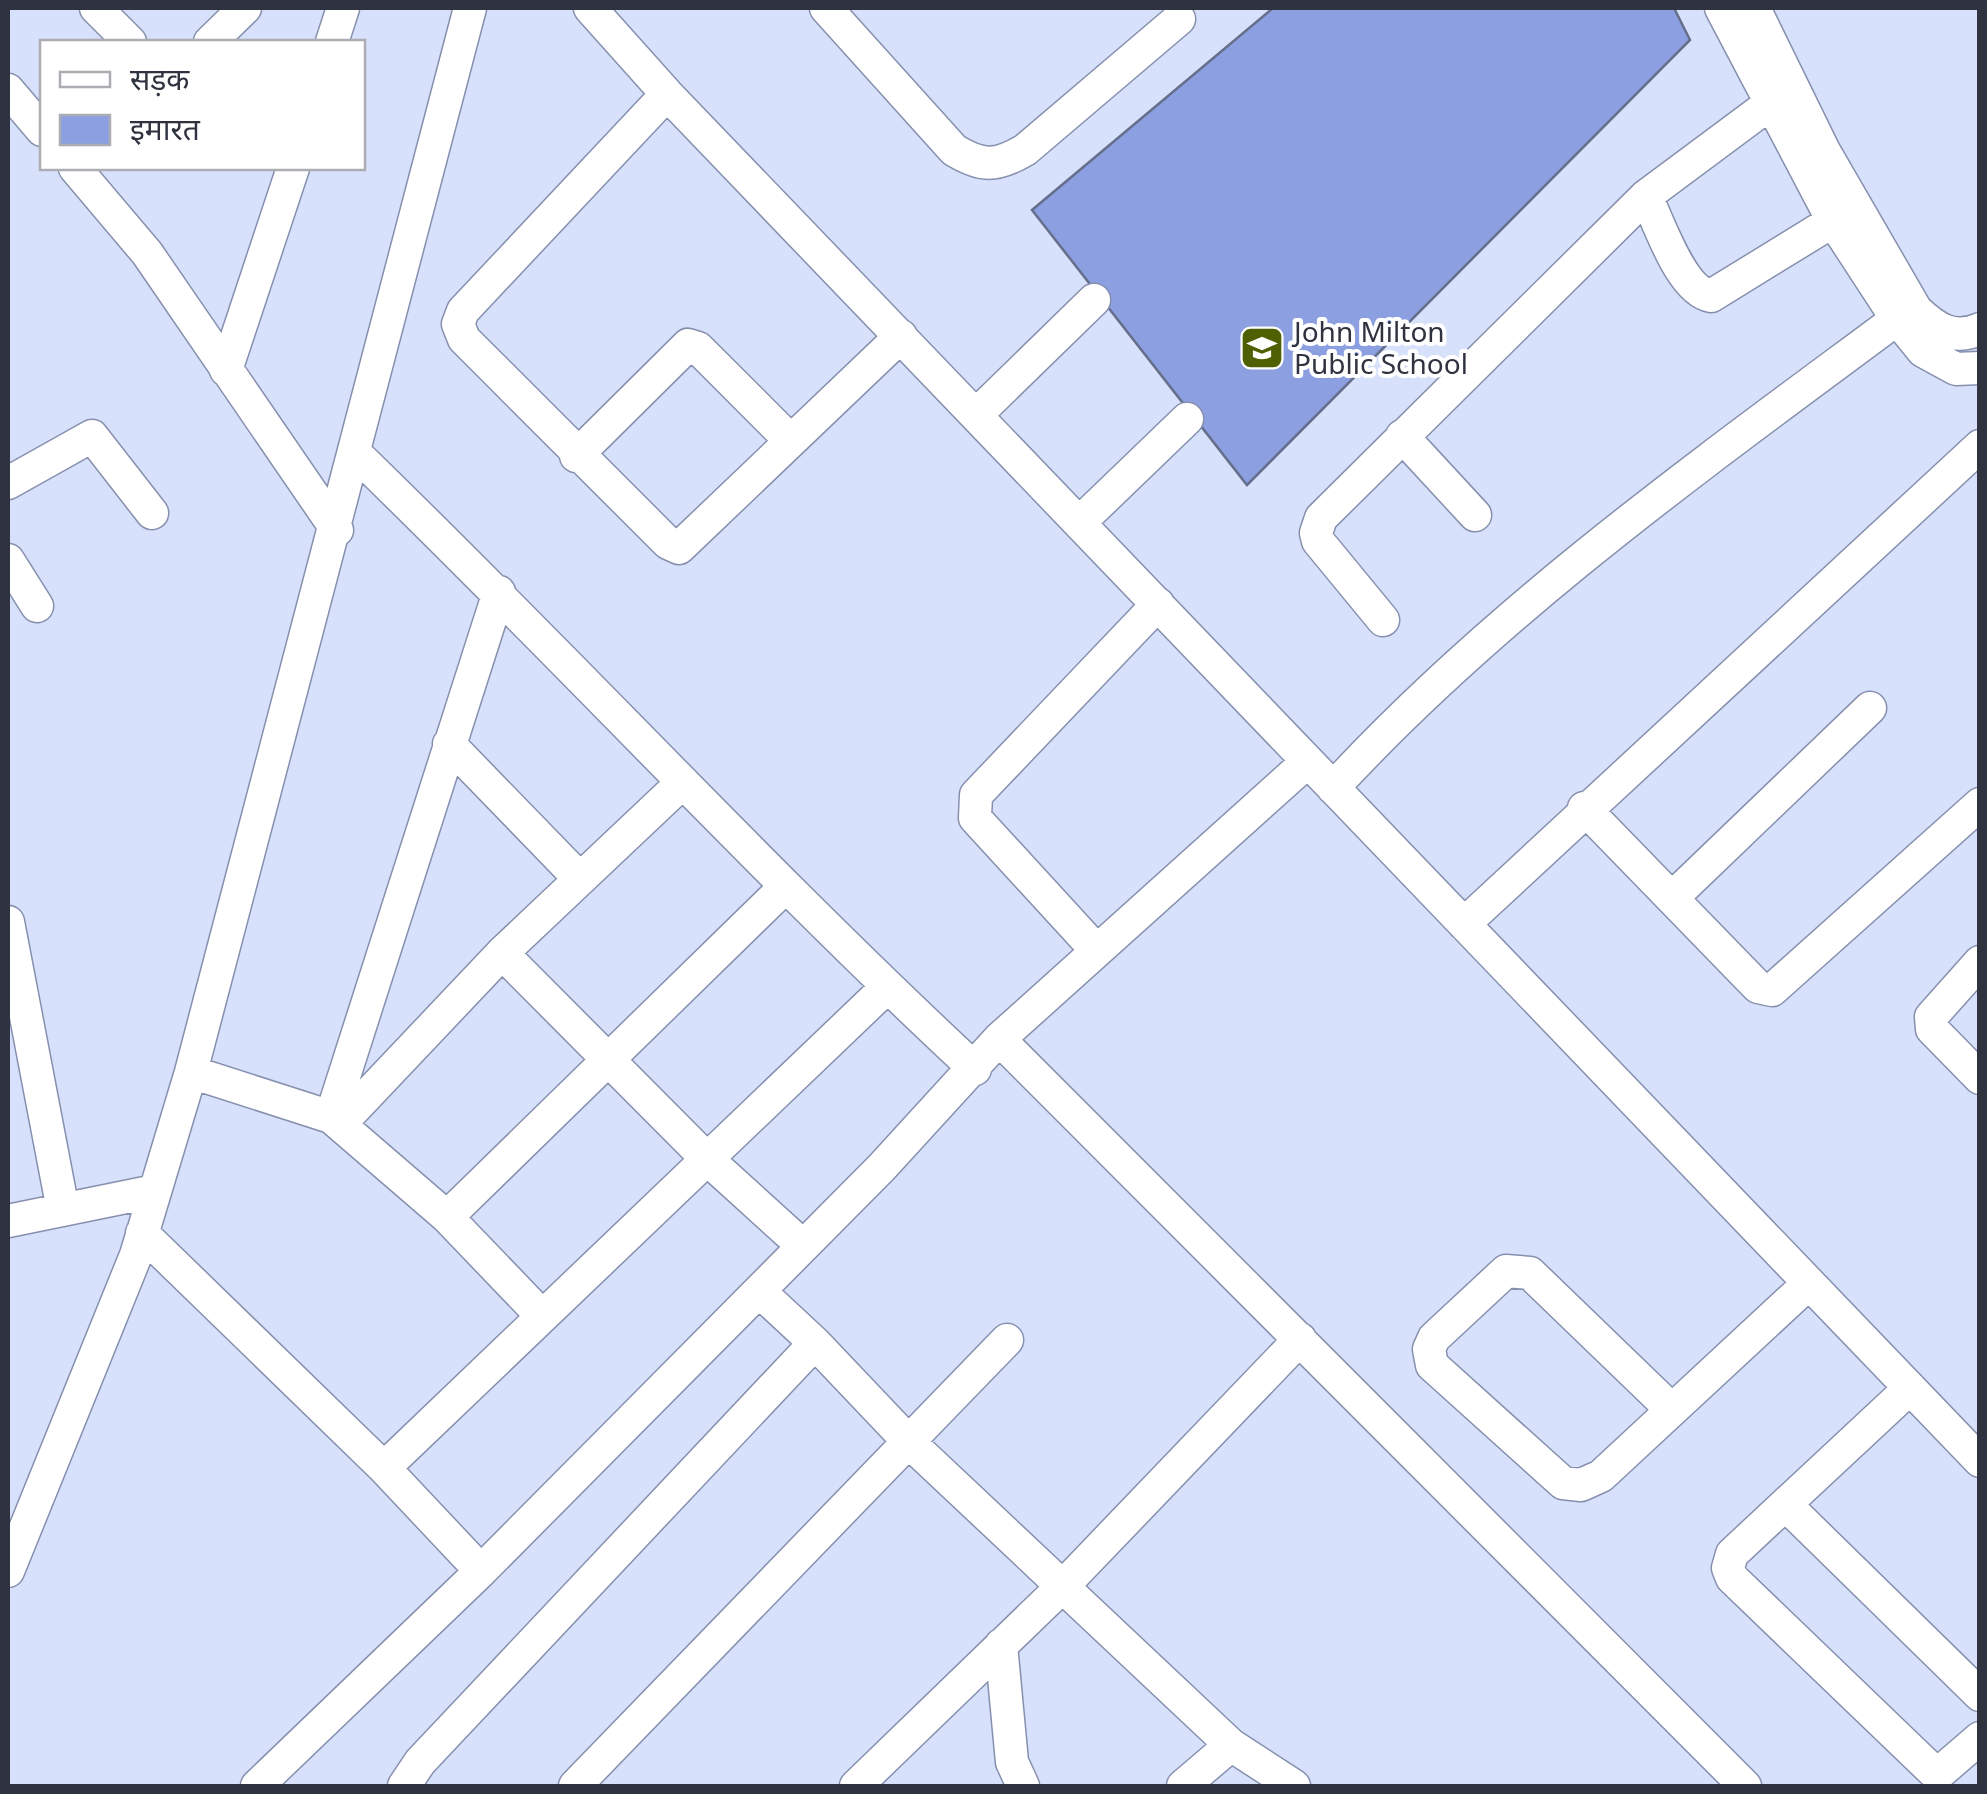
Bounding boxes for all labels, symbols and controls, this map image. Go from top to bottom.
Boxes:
legend [40,40,365,170]
text: सड़क [130,63,190,102]
text: इमारत [130,113,201,152]
place label: John Milton Public School [1291,317,1468,385]
school or university icon: John Milton Public School [1239,325,1285,371]

